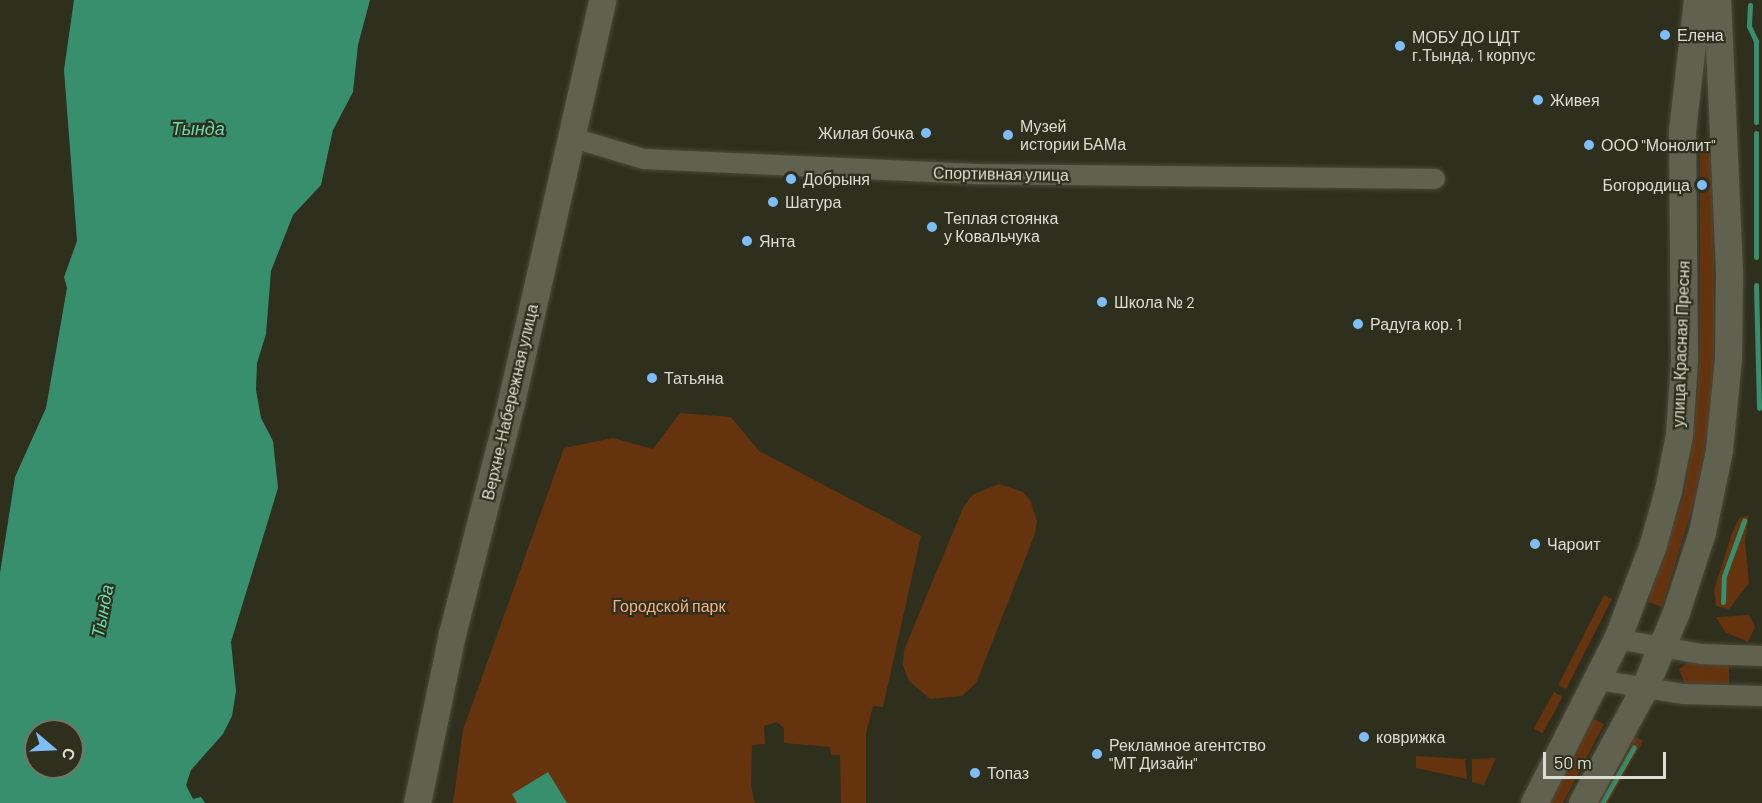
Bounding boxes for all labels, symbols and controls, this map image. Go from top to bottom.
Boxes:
place label: Елена [1677,25,1724,45]
place label: МОБУ ДО ЦДТ г.Тында, 1 корпус [1412,27,1536,65]
marker: Елена [1658,28,1672,42]
marker: МОБУ ДО ЦДТ г.Тында, 1 корпус [1393,39,1407,53]
place label: Живея [1550,90,1600,110]
marker: Живея [1531,93,1545,107]
place label: Музей истории БАМа [1020,116,1126,154]
water label: Тында [171,117,225,139]
place label: Жилая бочка [818,123,914,143]
marker: Жилая бочка [919,126,933,140]
marker: Музей истории БАМа [1001,128,1015,142]
place label: ООО "Монолит" [1601,135,1715,155]
marker: ООО "Монолит" [1582,138,1596,152]
street label: Спортивная улица [933,163,1069,185]
place label: Добрыня [803,169,870,189]
marker: Добрыня [784,172,798,186]
place label: Богородица [1602,175,1690,195]
marker: Богородица [1695,178,1709,192]
place label: Шатура [785,192,841,212]
marker: Шатура [766,195,780,209]
place label: Теплая стоянка у Ковальчука [944,208,1058,246]
marker: Теплая стоянка у Ковальчука [925,220,939,234]
place label: Янта [759,231,795,251]
marker: Янта [740,234,754,248]
street label: улица Красная Пресня [1668,260,1694,428]
place label: Школа № 2 [1114,292,1195,312]
marker: Школа № 2 [1095,295,1109,309]
street label: Верхне-Набережная улица [478,302,542,502]
place label: Радуга кор. 1 [1370,314,1462,334]
marker: Радуга кор. 1 [1351,317,1365,331]
place label: Татьяна [664,368,724,388]
marker: Татьяна [645,371,659,385]
place label: Чароит [1547,534,1601,554]
marker: Чароит [1528,537,1542,551]
water label: Тында [86,583,118,639]
park label: Городской парк [613,596,725,616]
north arrow [24,719,84,779]
place label: коврижка [1376,727,1445,747]
marker: коврижка [1357,730,1371,744]
place label: Рекламное агентство "МТ Дизайн" [1109,735,1266,773]
scale bar [1546,740,1669,778]
text: С [59,746,80,763]
marker: Рекламное агентство "МТ Дизайн" [1090,747,1104,761]
text: 50 m [1554,751,1592,773]
place label: Топаз [987,763,1029,783]
marker: Топаз [968,766,982,780]

